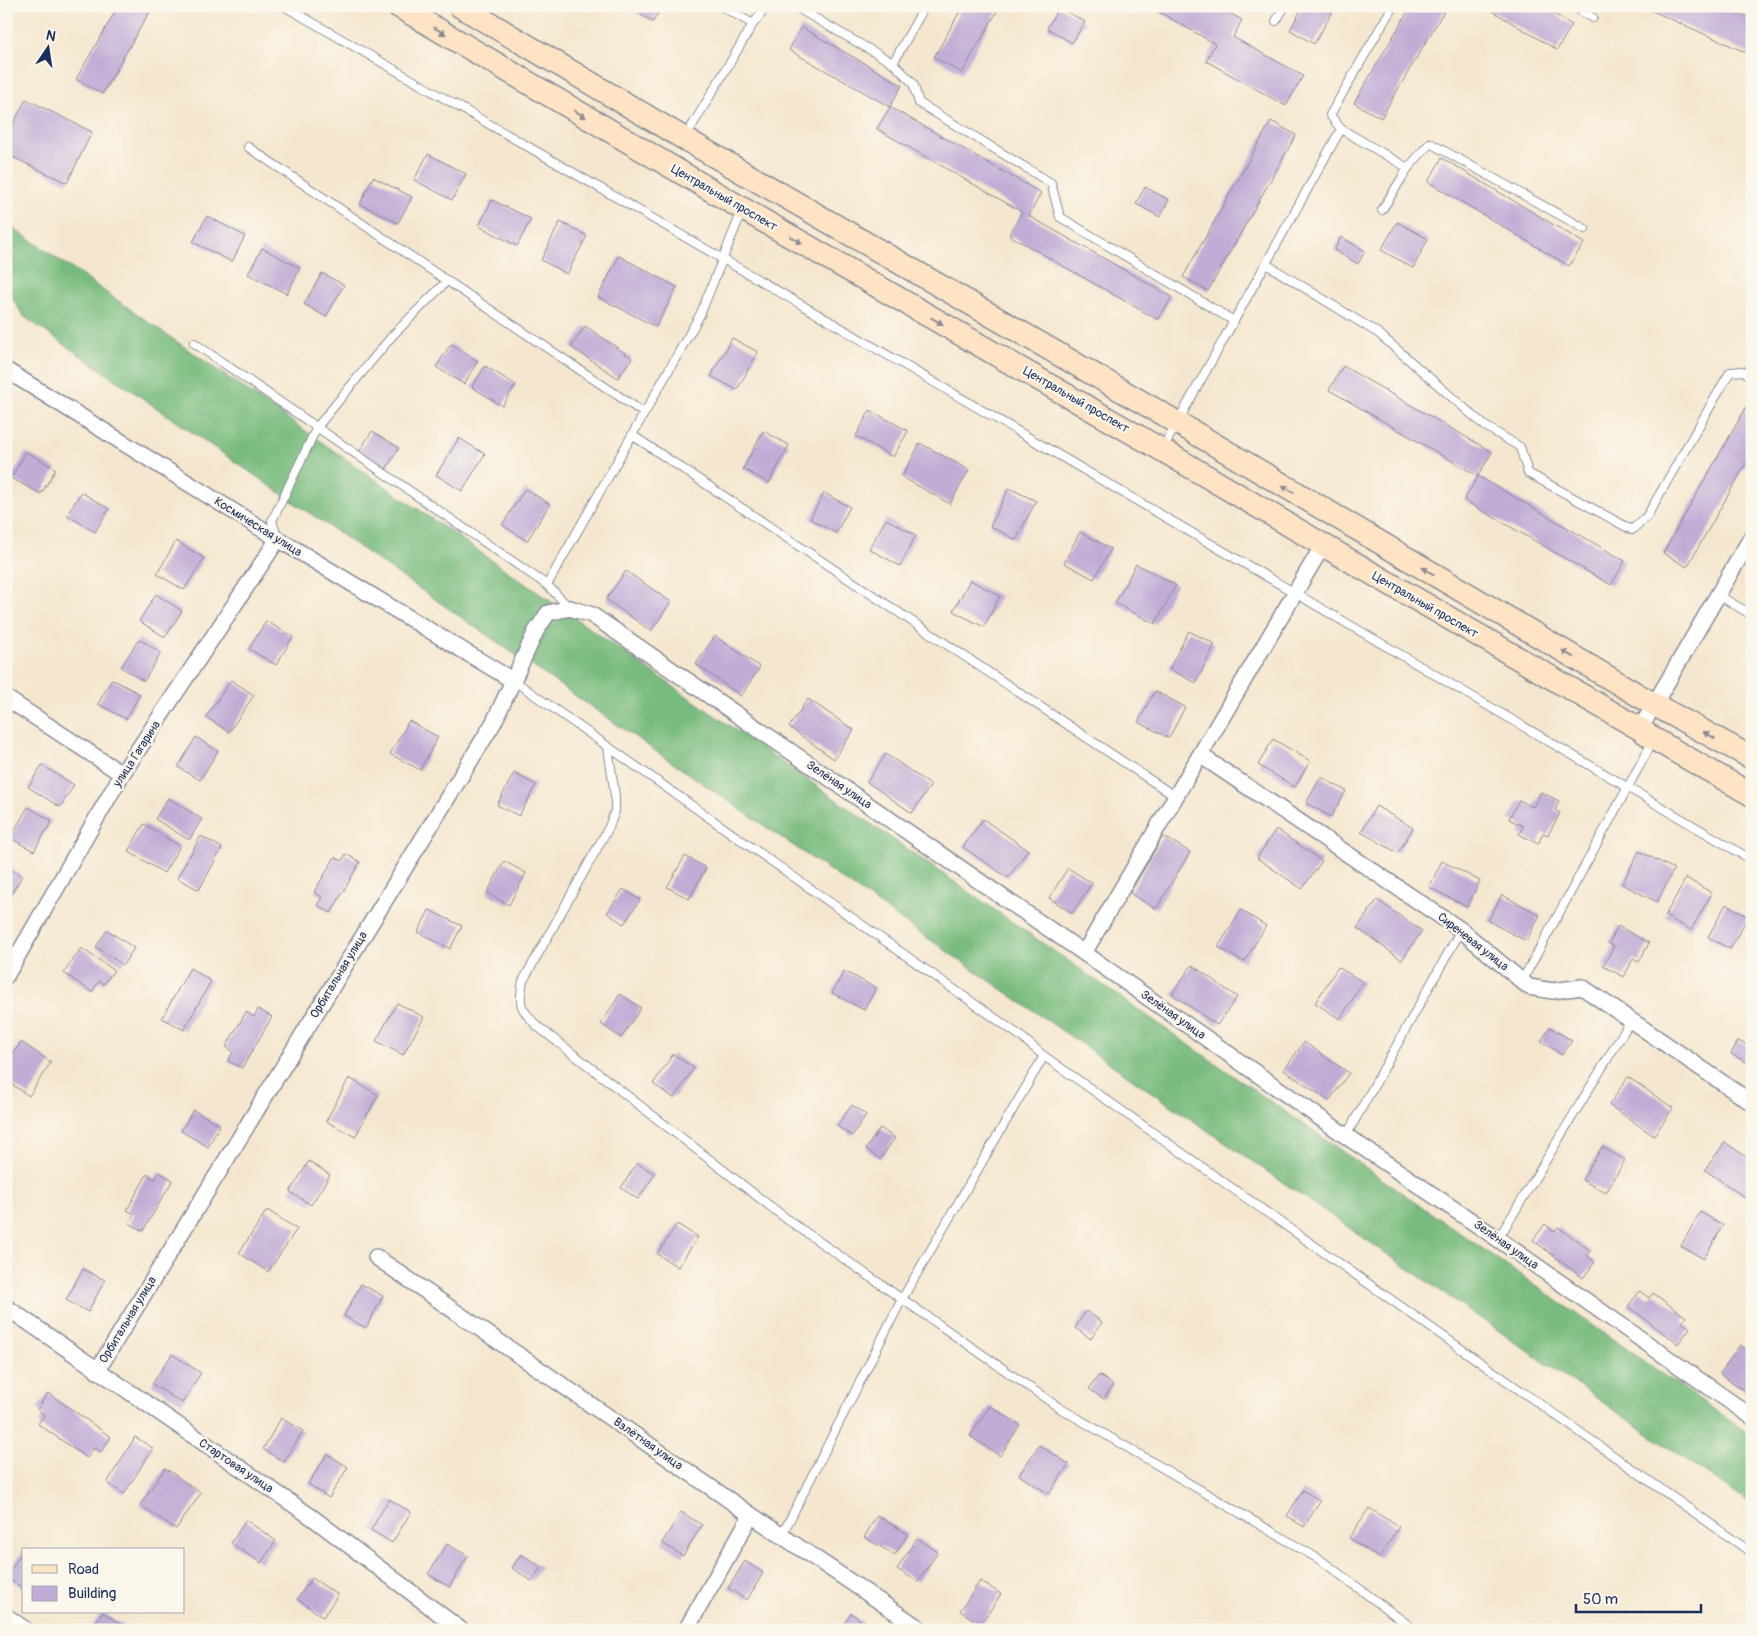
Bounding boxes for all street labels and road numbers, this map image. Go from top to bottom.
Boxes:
street label: Центральный проспект [668,161,780,235]
street label: Центральный проспект [1020,363,1132,437]
street label: Космическая улица [211,494,305,560]
street label: Центральный проспект [1369,568,1481,642]
street label: улица Гагарина [109,718,164,791]
street label: Зелёная улица [803,758,875,813]
street label: Сиреневая улица [1435,910,1512,975]
street label: Орбитальная улица [307,929,371,1021]
street label: Зелёная улица [1138,987,1209,1043]
street label: Зелёная улица [1471,1217,1542,1273]
street label: Орбитальная улица [96,1274,160,1366]
street label: Взлётная улица [610,1415,686,1474]
street label: Стартовая улица [196,1436,276,1497]

